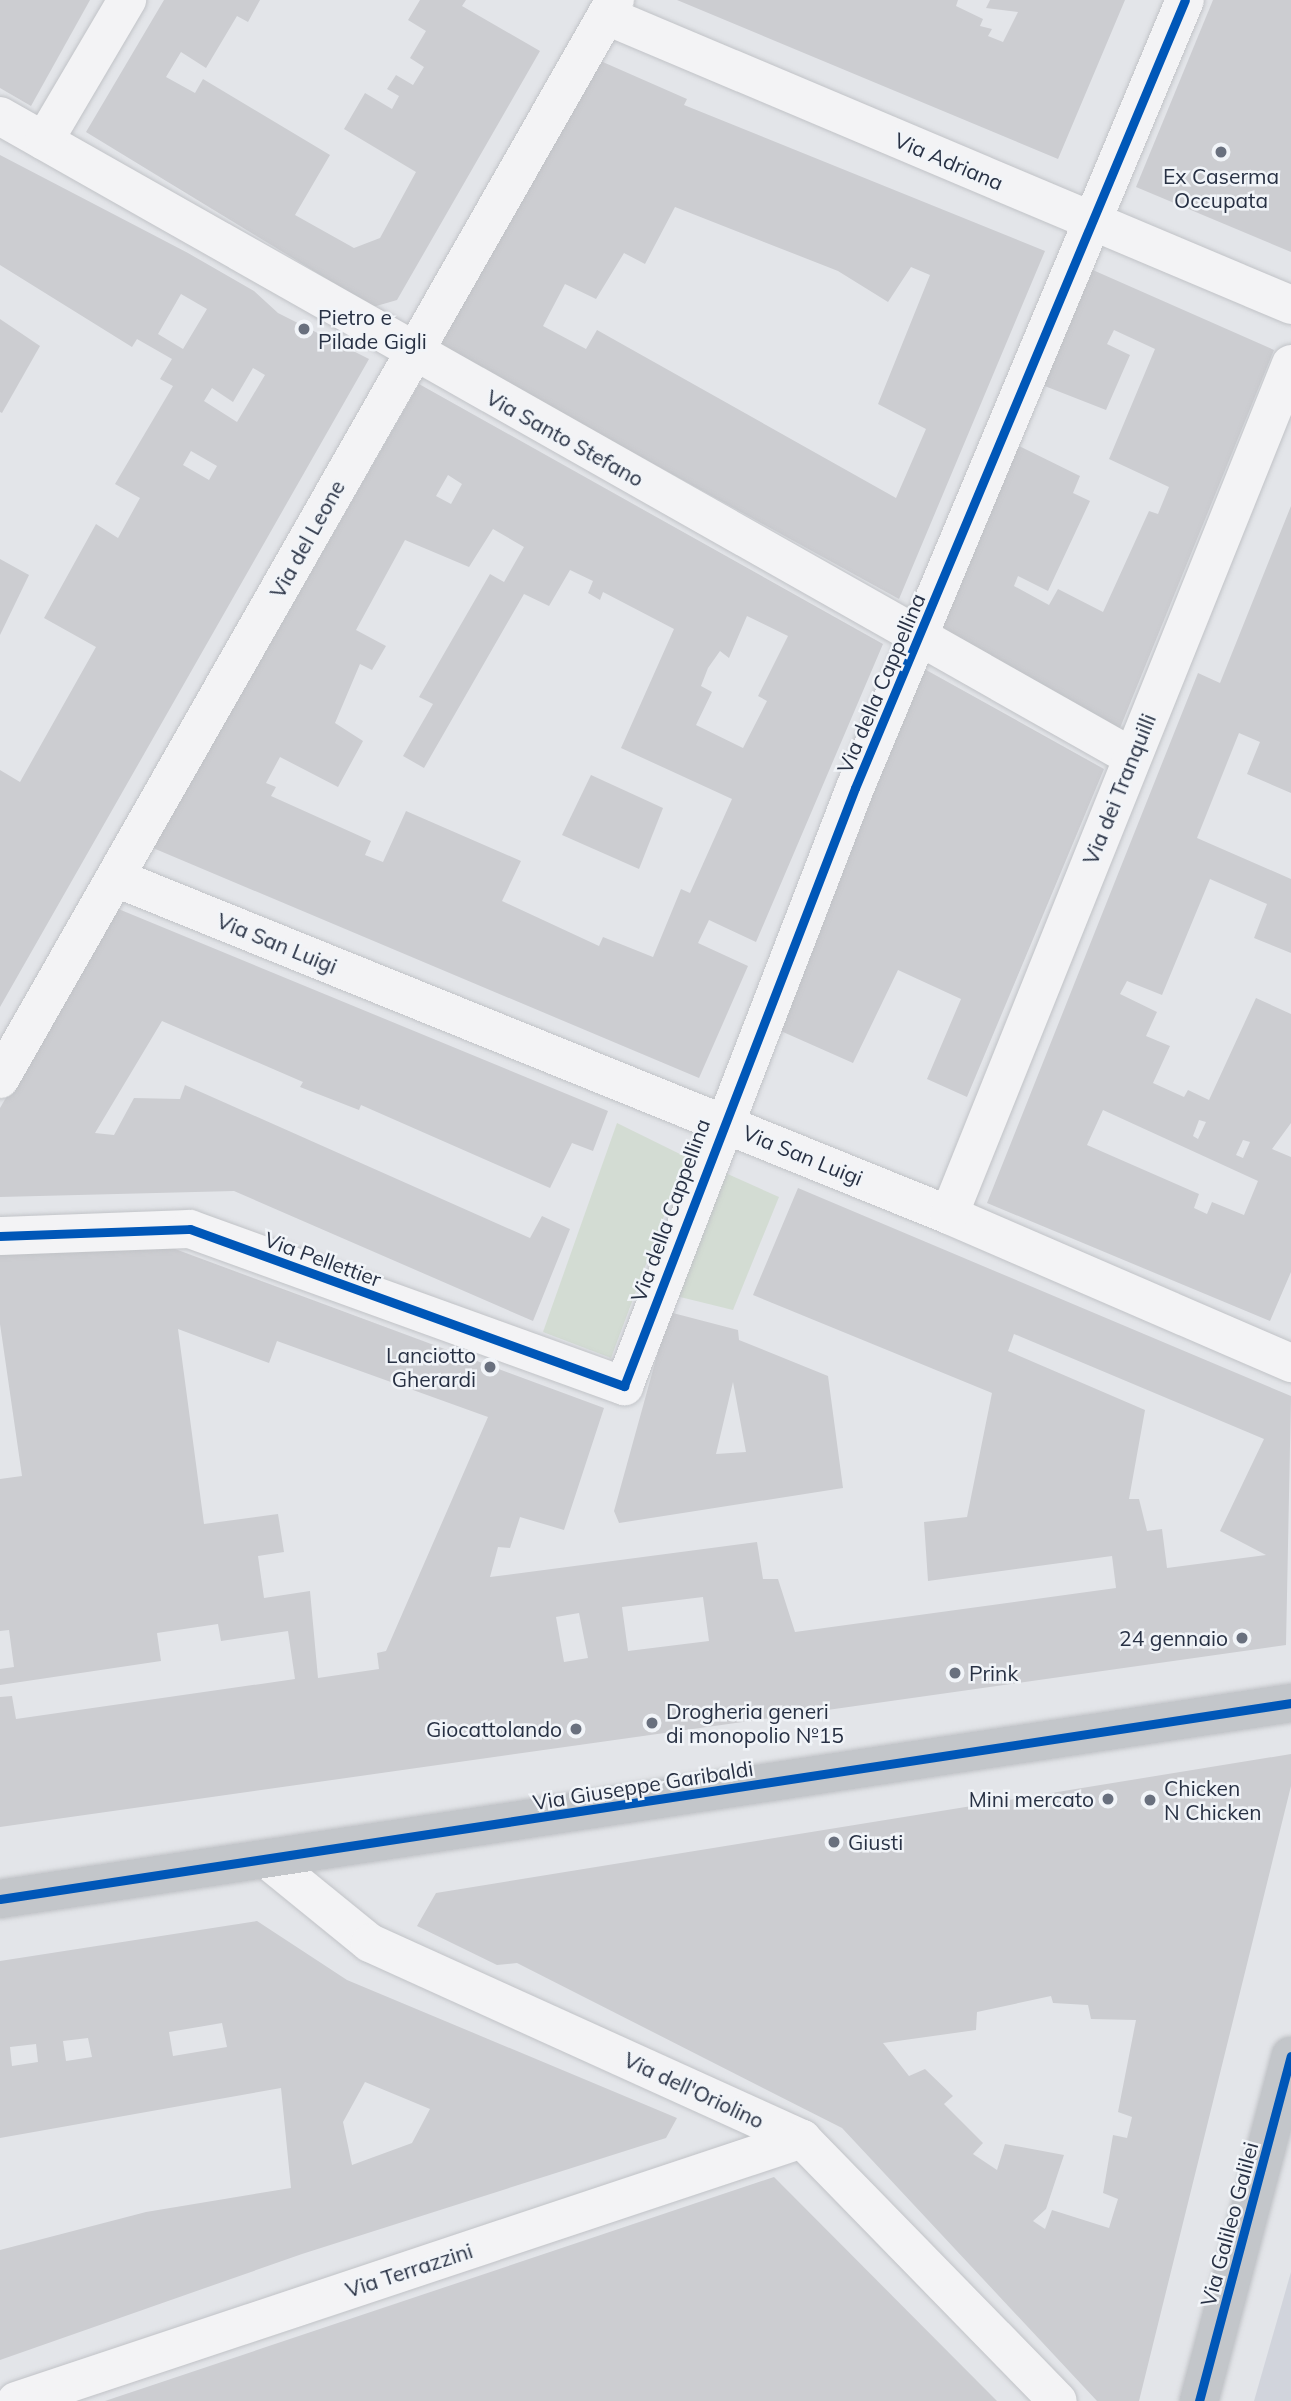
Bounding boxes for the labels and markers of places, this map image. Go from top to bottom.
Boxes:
marker: Ex Caserma Occupata [1213,144,1229,160]
place label: Ex Caserma Occupata [1163,163,1279,213]
place label: Pietro e Pilade Gigli [318,304,427,354]
marker: Pietro e Pilade Gigli [296,321,312,337]
place label: Lanciotto Gherardi [386,1342,476,1392]
marker: Lanciotto Gherardi [482,1359,498,1375]
place label: 24 gennaio [1119,1625,1228,1651]
marker: 24 gennaio [1234,1630,1250,1646]
place label: Prink [969,1660,1018,1686]
marker: Prink [947,1665,963,1681]
place label: Drogheria generi di monopolio №15 [666,1698,844,1748]
marker: Drogheria generi di monopolio №15 [644,1715,660,1731]
place label: Giocattolando [426,1716,562,1742]
marker: Giocattolando [568,1721,584,1737]
place label: Chicken N Chicken [1164,1775,1262,1825]
place label: Mini mercato [969,1786,1094,1812]
marker: Mini mercato [1100,1791,1116,1807]
marker: Chicken N Chicken [1142,1792,1158,1808]
place label: Giusti [848,1829,903,1855]
marker: Giusti [826,1834,842,1850]

